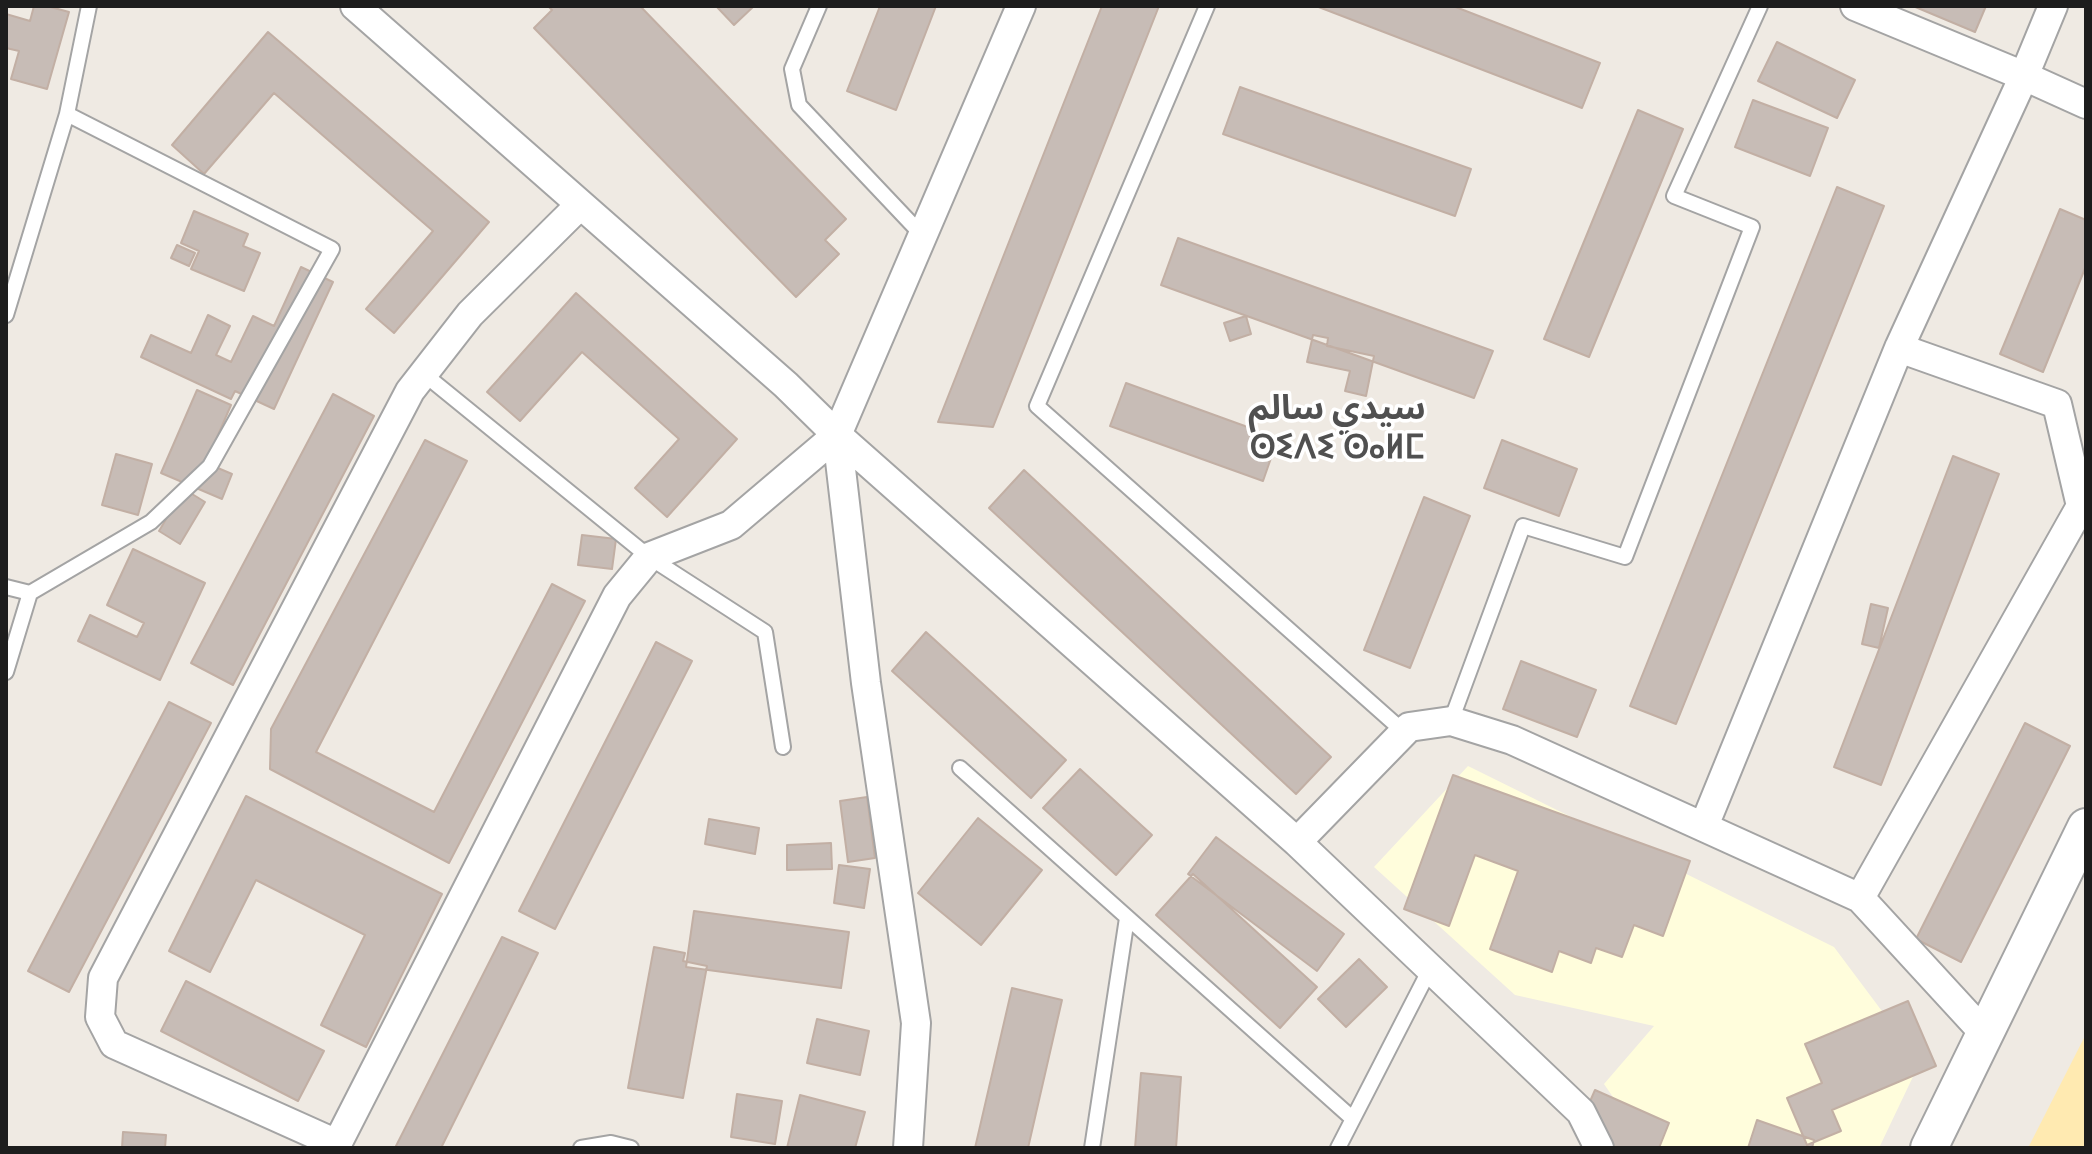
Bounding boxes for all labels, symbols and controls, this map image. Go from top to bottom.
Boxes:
district label: سيدي سالم ⵙⵉⴷⵉ ⵙⴰⵍⵎ [1248,389,1426,468]

